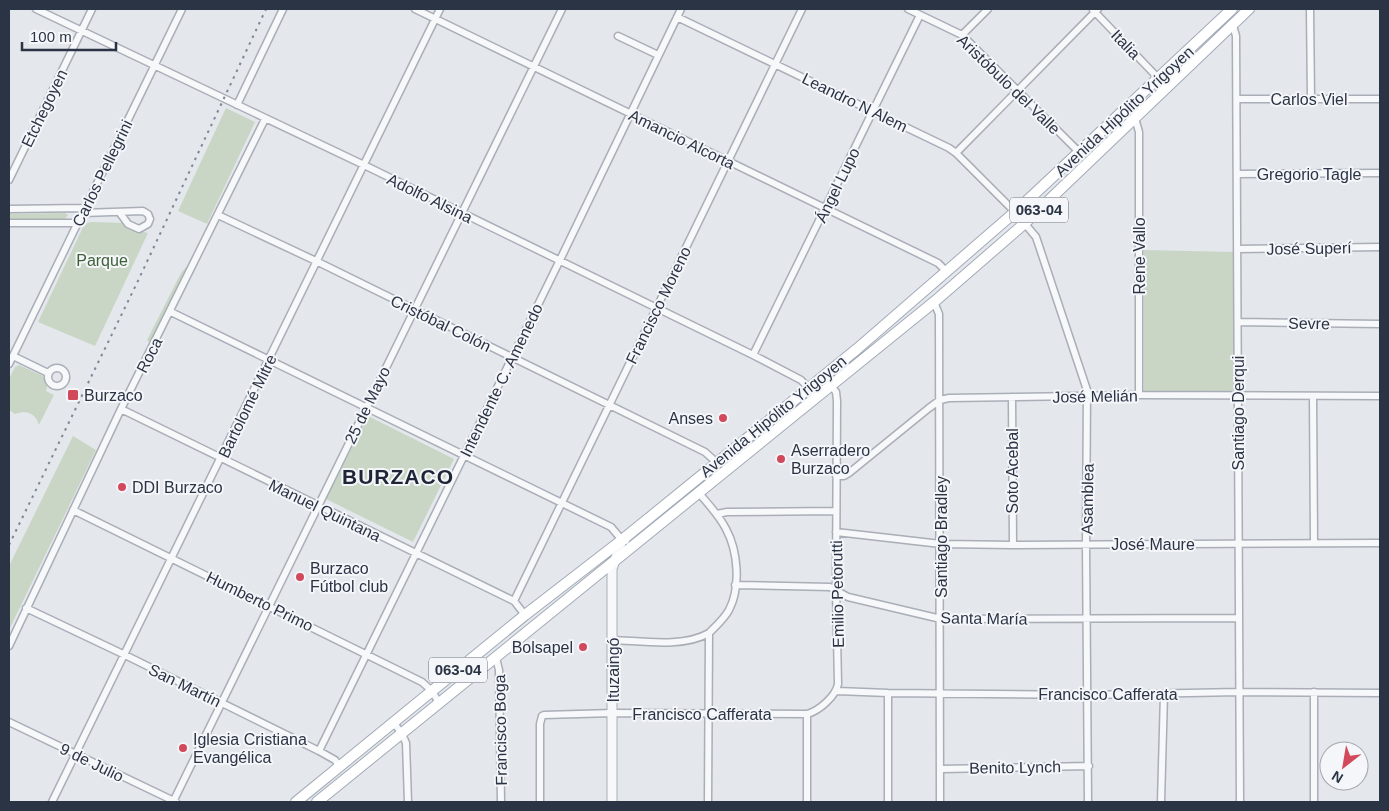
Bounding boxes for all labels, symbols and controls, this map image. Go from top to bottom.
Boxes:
scale bar [22,20,116,52]
street label: Italia [1108,26,1144,62]
text: 100 m [30,28,72,45]
street label: Aristóbulo del Valle [954,31,1063,138]
street label: Avenida Hipólito Yrigoyen [1052,43,1197,180]
street label: Etchegoyen [18,67,71,150]
street label: Leandro N Alem [799,70,910,135]
street label: Carlos Viel [1270,91,1348,108]
street label: Amancio Alcorta [626,106,738,172]
street label: Carlos Pellegrini [69,117,136,229]
street label: Ángel Lupo [811,145,863,225]
street label: Gregorio Tagle [1257,166,1361,183]
street label: Adolfo Alsina [384,171,475,226]
road number: 063-04 [1010,198,1068,222]
street label: Rene Vallo [1131,217,1148,295]
street label: José Superí [1266,239,1352,258]
street label: Francisco Moreno [623,244,694,366]
park label: Parque [76,252,128,269]
street label: Cristóbal Colón [388,292,494,355]
street label: Intendente C. Amenedo [457,301,546,460]
street label: Sevre [1288,315,1330,332]
street label: Roca [133,335,166,376]
street label: Bartolomé Mitre [215,352,280,461]
street label: Avenida Hipólito Yrigoyen [697,352,850,480]
street label: Santiago Derqui [1230,356,1247,470]
street label: 25 de Mayo [341,364,393,447]
place label: Burzaco [84,387,143,404]
street label: José Melián [1052,387,1138,406]
marker: Burzaco [66,388,80,402]
place label: Anses [669,410,713,427]
marker: Anses [717,412,729,424]
street label: Soto Acebal [1004,428,1021,514]
place label: Aserradero Burzaco [791,442,870,477]
marker: Aserradero Burzaco [775,453,787,465]
street label: Asamblea [1078,463,1097,535]
district label: BURZACO [342,465,454,488]
street label: Manuel Quintana [266,476,383,545]
street label: Santiago Bradley [933,476,950,598]
place label: DDI Burzaco [132,479,223,496]
marker: DDI Burzaco [116,481,128,493]
street label: José Maure [1111,536,1195,553]
street label: Emilio Petorutti [828,540,847,648]
place label: Burzaco Fútbol club [310,560,388,595]
street label: Humberto Primo [204,568,316,635]
marker: Burzaco Fútbol club [294,571,306,583]
street label: Santa María [940,609,1028,628]
street label: Ituzaingó [605,637,622,702]
place label: Bolsapel [512,639,573,656]
marker: Bolsapel [577,641,589,653]
road number: 063-04 [429,658,487,682]
street label: San Martín [146,661,224,710]
street label: Francisco Boga [491,674,510,786]
street label: Francisco Cafferata [1038,686,1178,703]
street label: Francisco Cafferata [632,706,772,723]
place label: Iglesia Cristiana Evangélica [193,731,307,766]
street label: 9 de Julio [57,740,126,785]
north arrow [1319,741,1369,791]
marker: Iglesia Cristiana Evangélica [177,742,189,754]
street label: Benito Lynch [969,758,1061,777]
text: N [1329,768,1346,787]

